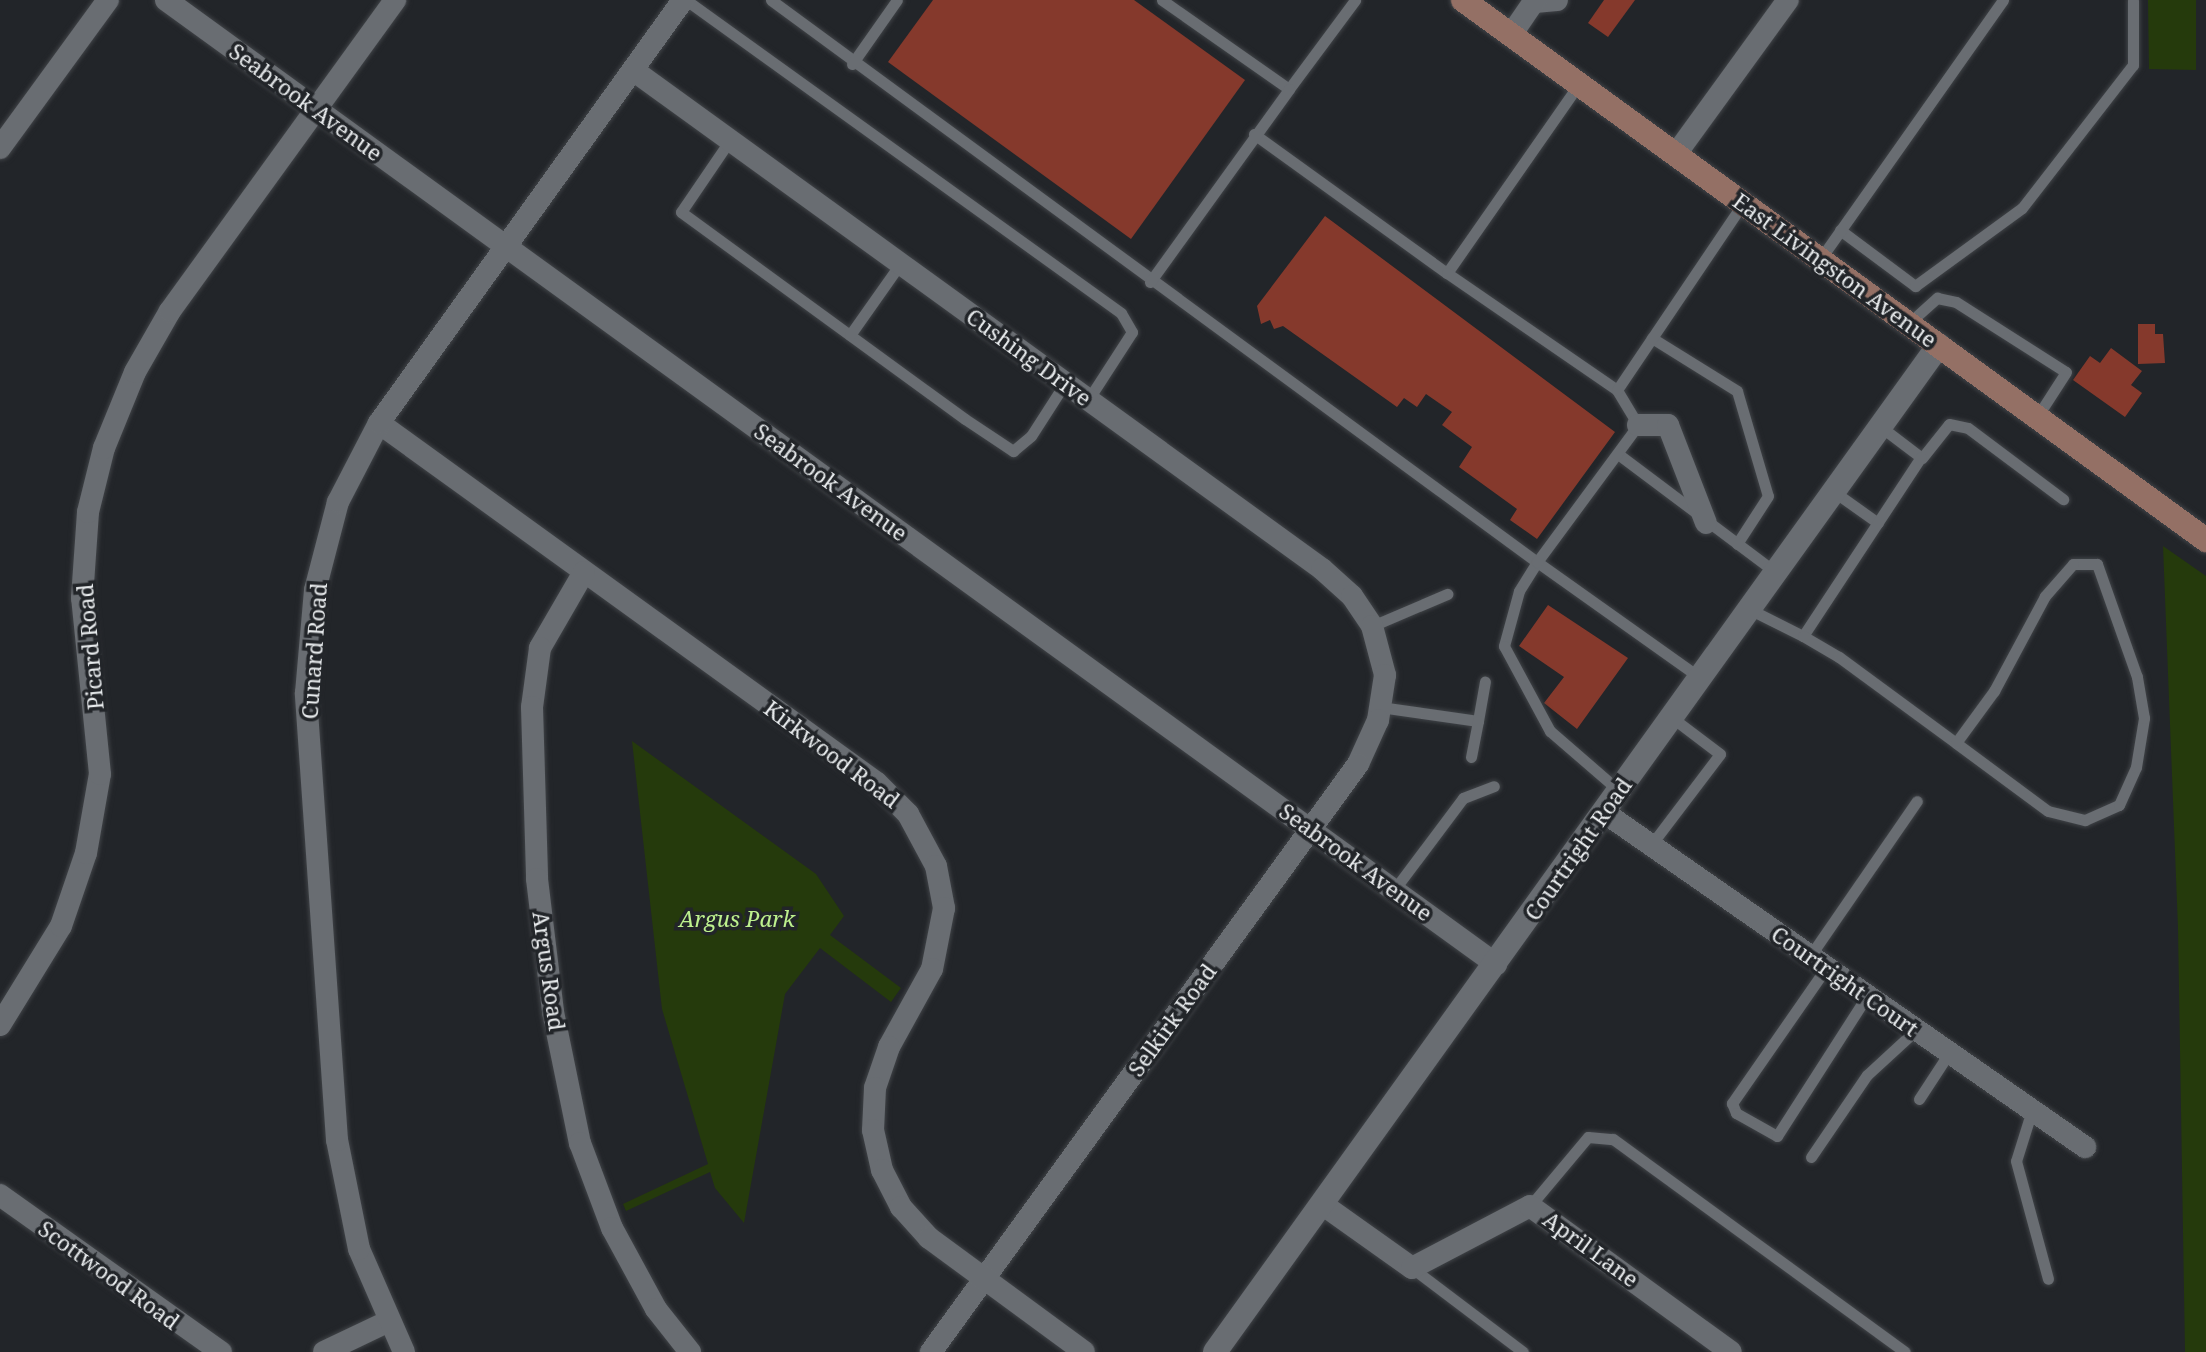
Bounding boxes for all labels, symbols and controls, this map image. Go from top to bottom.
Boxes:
street label: Seabrook Avenue [224,38,388,166]
street label: East Livingston Avenue [1728,187,1942,353]
street label: Cushing Drive [961,303,1097,411]
street label: Seabrook Avenue [749,418,913,546]
street label: Cunard Road [296,582,332,720]
street label: Picard Road [71,583,109,711]
street label: Kirkwood Road [759,695,905,813]
street label: Courtright Road [1519,773,1637,925]
street label: Seabrook Avenue [1274,798,1438,926]
park label: Argus Park [679,906,795,932]
street label: Argus Road [528,910,570,1032]
street label: Courtright Court [1766,921,1924,1041]
street label: Selkirk Road [1122,959,1222,1081]
street label: April Lane [1538,1206,1644,1292]
street label: Scottwood Road [33,1215,185,1335]

